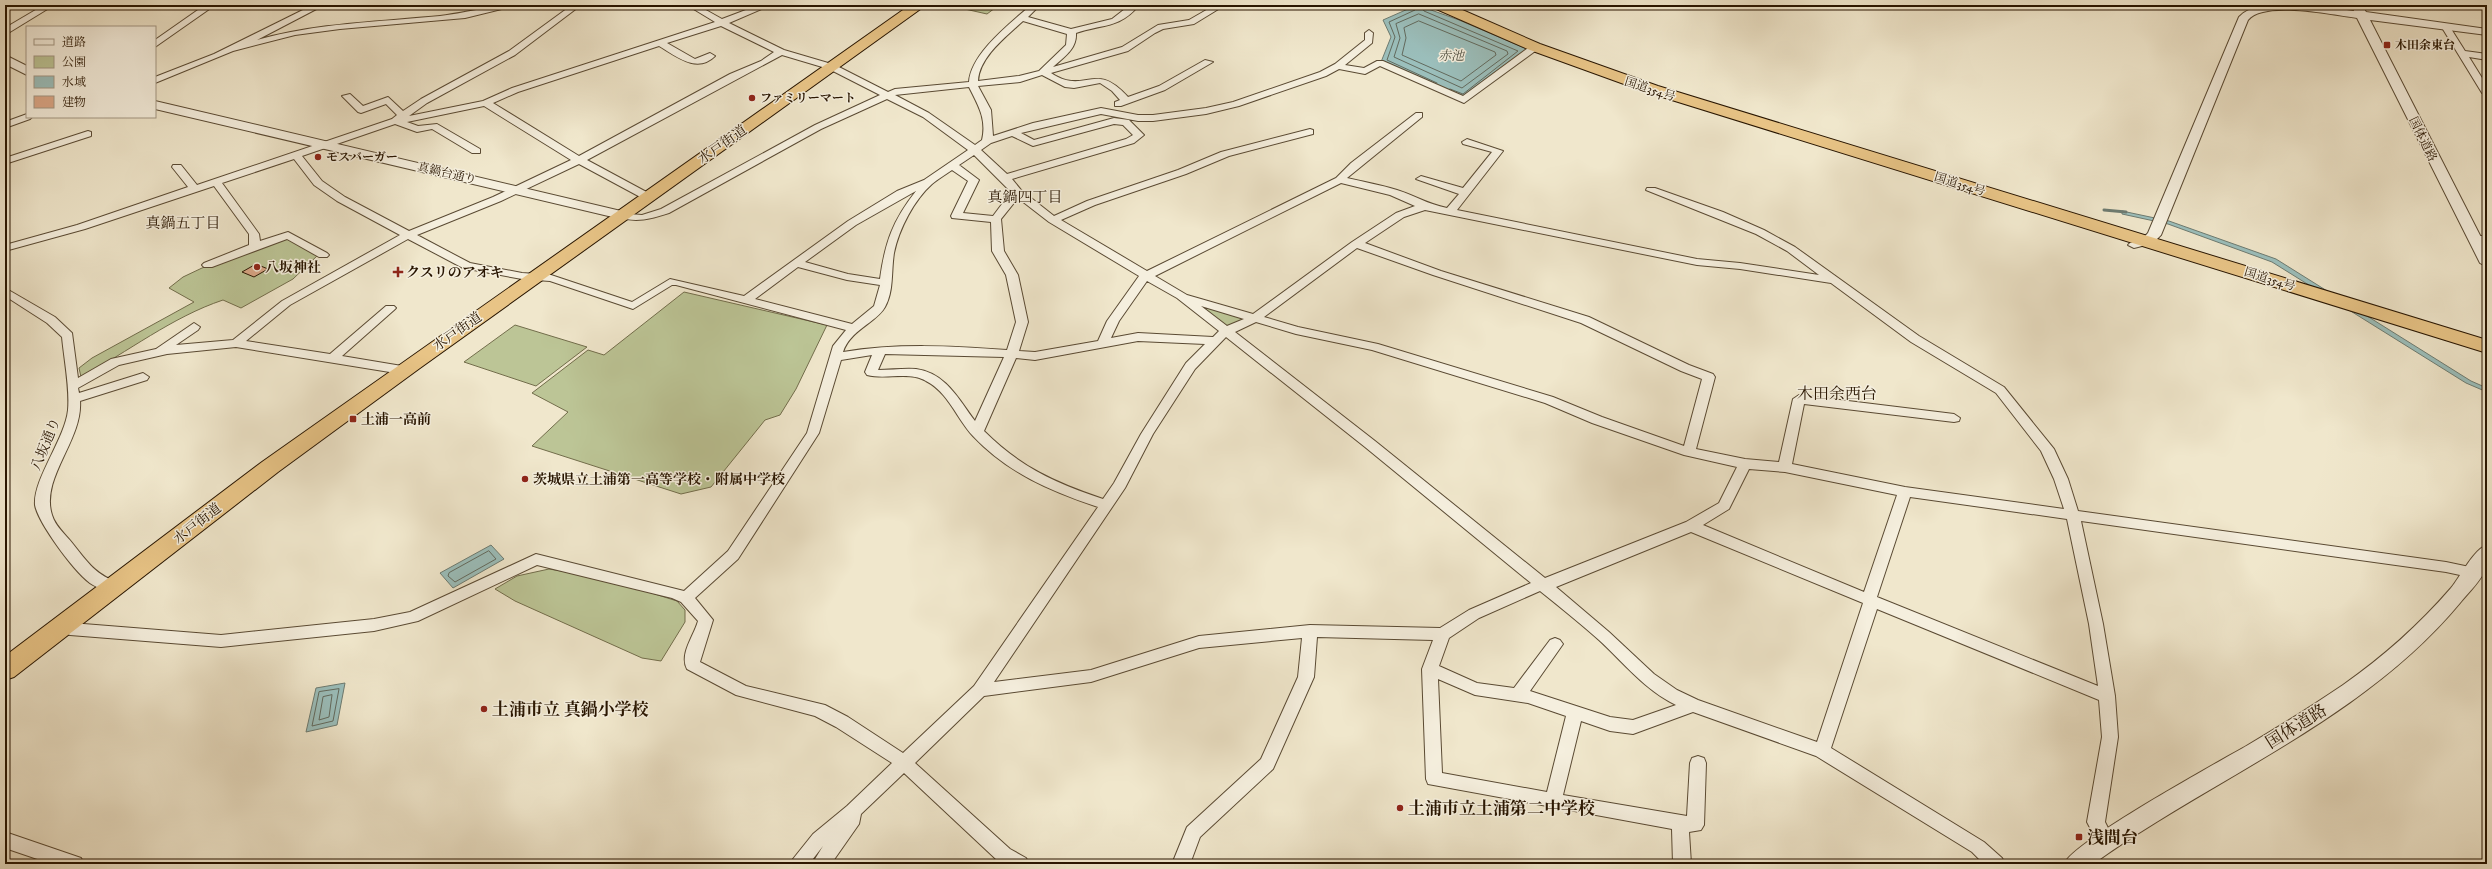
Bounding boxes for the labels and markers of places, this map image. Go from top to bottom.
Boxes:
place label: 木田余東台 [2395,38,2455,53]
marker: 木田余東台 [2382,40,2392,50]
place label: ファミリーマート [760,91,856,106]
marker: ファミリーマート [747,93,757,103]
place label: モスバーガー [326,150,398,165]
marker: モスバーガー [313,152,323,162]
place label: 八坂神社 [265,259,321,277]
marker: 八坂神社 [252,262,262,272]
place label: クスリのアオキ [406,264,504,282]
marker: クスリのアオキ [393,267,403,277]
place label: 土浦一高前 [361,411,431,429]
marker: 土浦一高前 [348,414,358,424]
place label: 茨城県立土浦第一高等学校・附属中学校 [533,471,785,489]
marker: 茨城県立土浦第一高等学校・附属中学校 [520,474,530,484]
place label: 土浦市立 真鍋小学校 [492,699,649,721]
marker: 土浦市立 真鍋小学校 [479,704,489,714]
place label: 土浦市立土浦第二中学校 [1408,798,1595,820]
marker: 土浦市立土浦第二中学校 [1395,803,1405,813]
place label: 浅間台 [2087,827,2138,849]
marker: 浅間台 [2074,832,2084,842]

